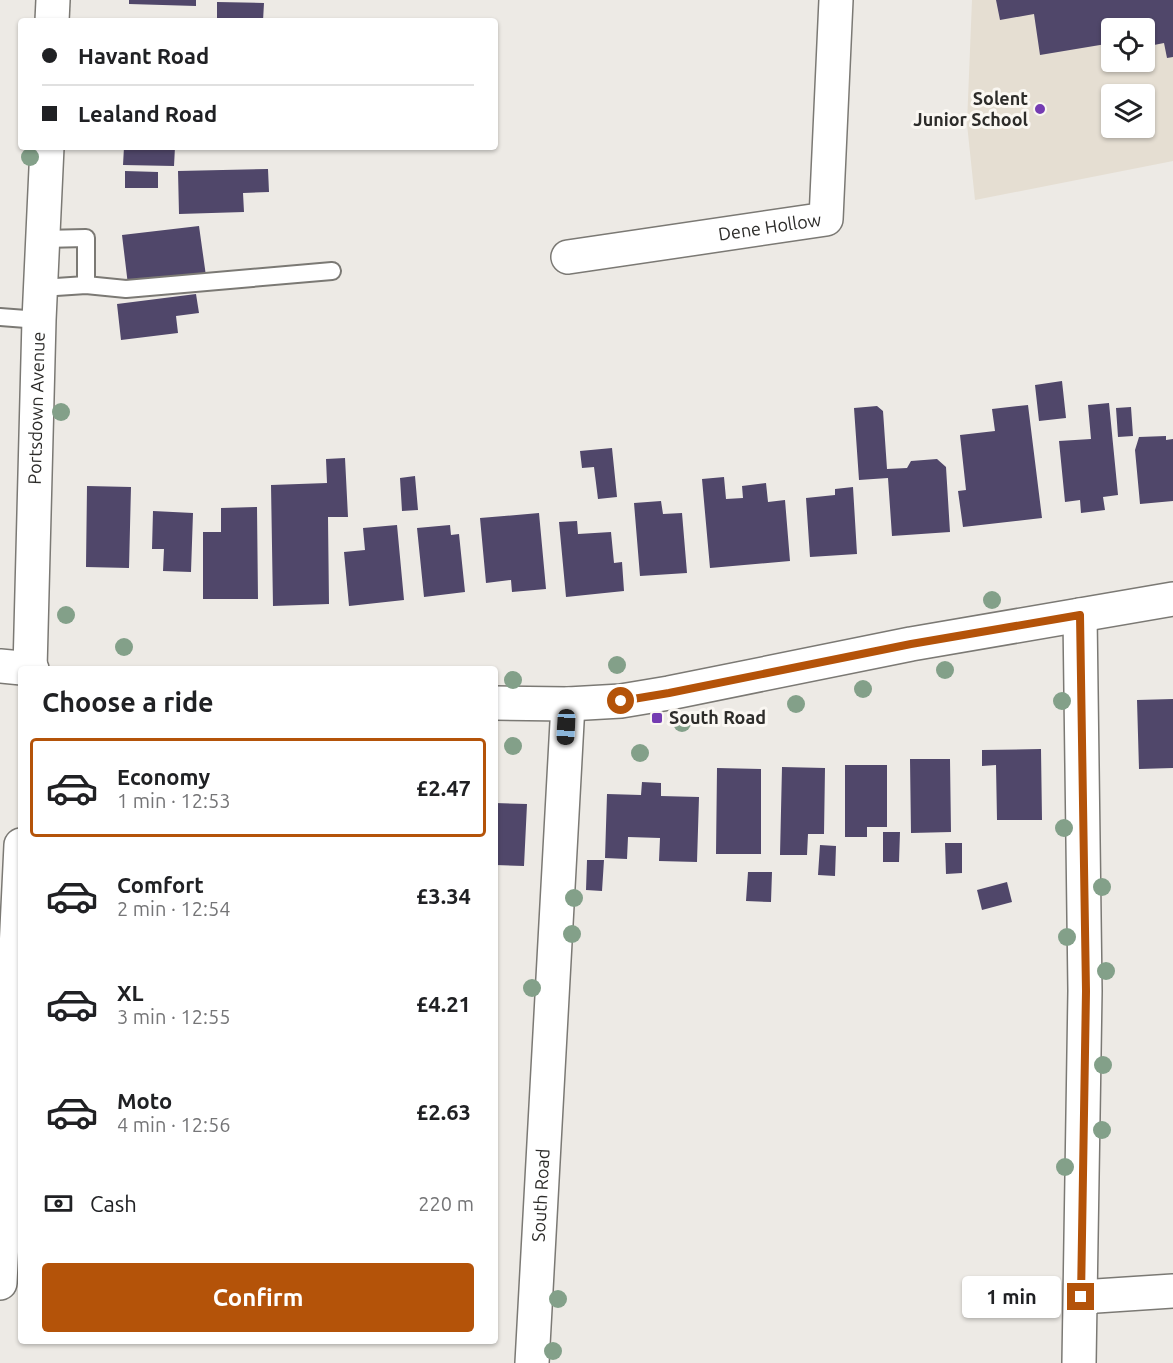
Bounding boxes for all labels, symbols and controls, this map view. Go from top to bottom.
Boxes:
map controls [1101,18,1155,138]
button: locate [1101,18,1155,72]
text: Havant Road [78,43,209,68]
button: layers [1101,84,1155,138]
place label: Solent Junior School [913,88,1029,129]
text: Lealand Road [78,101,217,126]
marker: Solent Junior School [1033,102,1047,116]
street label: Dene Hollow [717,209,823,244]
street label: Portsdown Avenue [24,331,48,485]
text: Choose a ride [42,687,214,717]
route start [607,687,634,714]
place label: South Road [669,707,766,727]
car [556,709,576,745]
marker: South Road [650,711,664,725]
icon: car [45,761,99,815]
text: Economy [117,764,210,789]
text: £2.47 [416,775,471,800]
text: 1 min · 12:53 [117,789,231,812]
icon: car [45,869,99,923]
text: Comfort [117,872,204,897]
text: £3.34 [416,883,471,908]
text: 2 min · 12:54 [117,897,231,920]
icon: car [45,977,99,1031]
text: XL [117,980,144,1005]
text: £4.21 [416,991,471,1016]
text: 3 min · 12:55 [117,1005,231,1028]
icon: car [45,1085,99,1139]
text: Moto [117,1088,172,1113]
text: £2.63 [416,1099,471,1124]
text: 4 min · 12:56 [117,1113,231,1136]
street label: South Road [528,1148,553,1242]
icon: cash [42,1187,75,1220]
text: Cash [90,1191,137,1216]
text: 220 m [418,1192,474,1215]
button: Confirm [42,1263,474,1332]
callout: 1 min [961,1276,1060,1318]
route end [1067,1283,1094,1310]
text: 1 min [986,1285,1037,1308]

